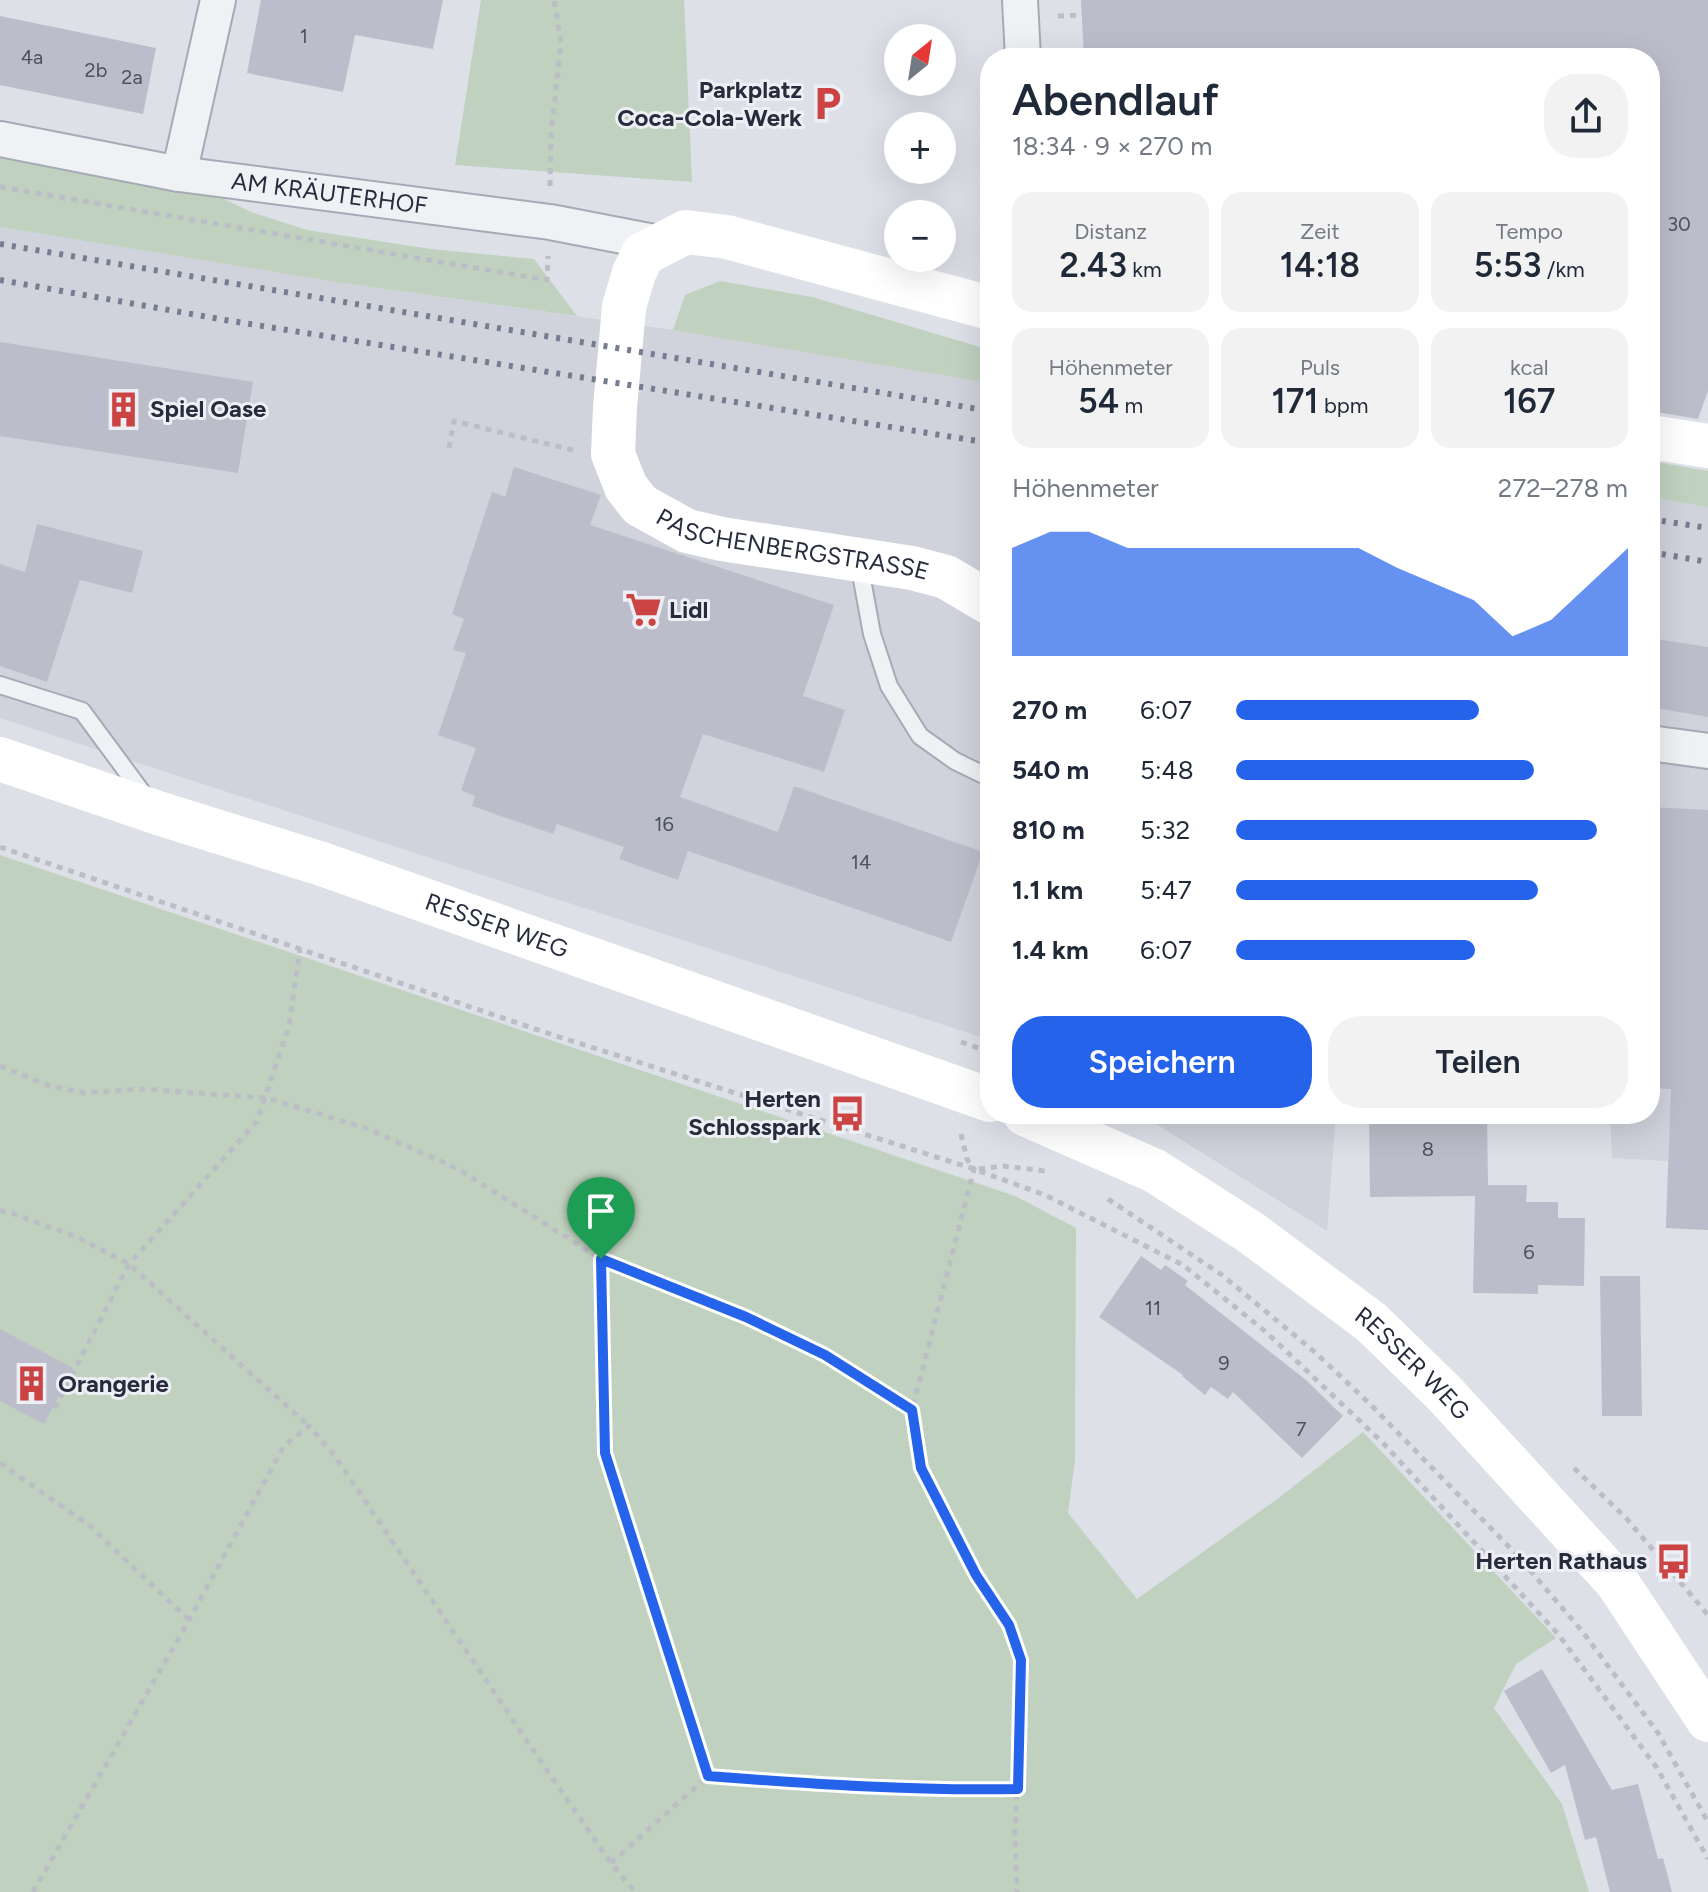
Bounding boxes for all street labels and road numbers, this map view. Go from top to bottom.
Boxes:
street label: AM KRÄUTERHOF [230,166,429,220]
street label: PASCHENBERGSTRASSE [651,502,932,586]
street label: RESSER WEG [422,887,572,964]
street label: RESSER WEG [1350,1300,1476,1426]

